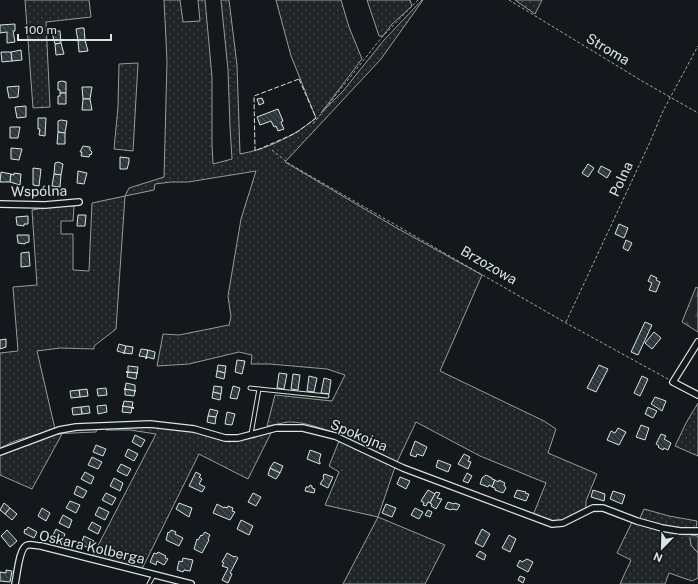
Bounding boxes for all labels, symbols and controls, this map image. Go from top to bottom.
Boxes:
scale bar [18,16,111,42]
text: 100 m [24,23,57,37]
street label: Stroma [583,30,633,68]
street label: Polna [606,159,636,199]
street label: Wspólna [11,183,67,199]
street label: Brzozowa [458,242,520,288]
street label: Spokojna [328,416,390,454]
street label: Oskara Kolberga [38,527,146,567]
north arrow [642,528,682,568]
text: N [652,550,664,564]

